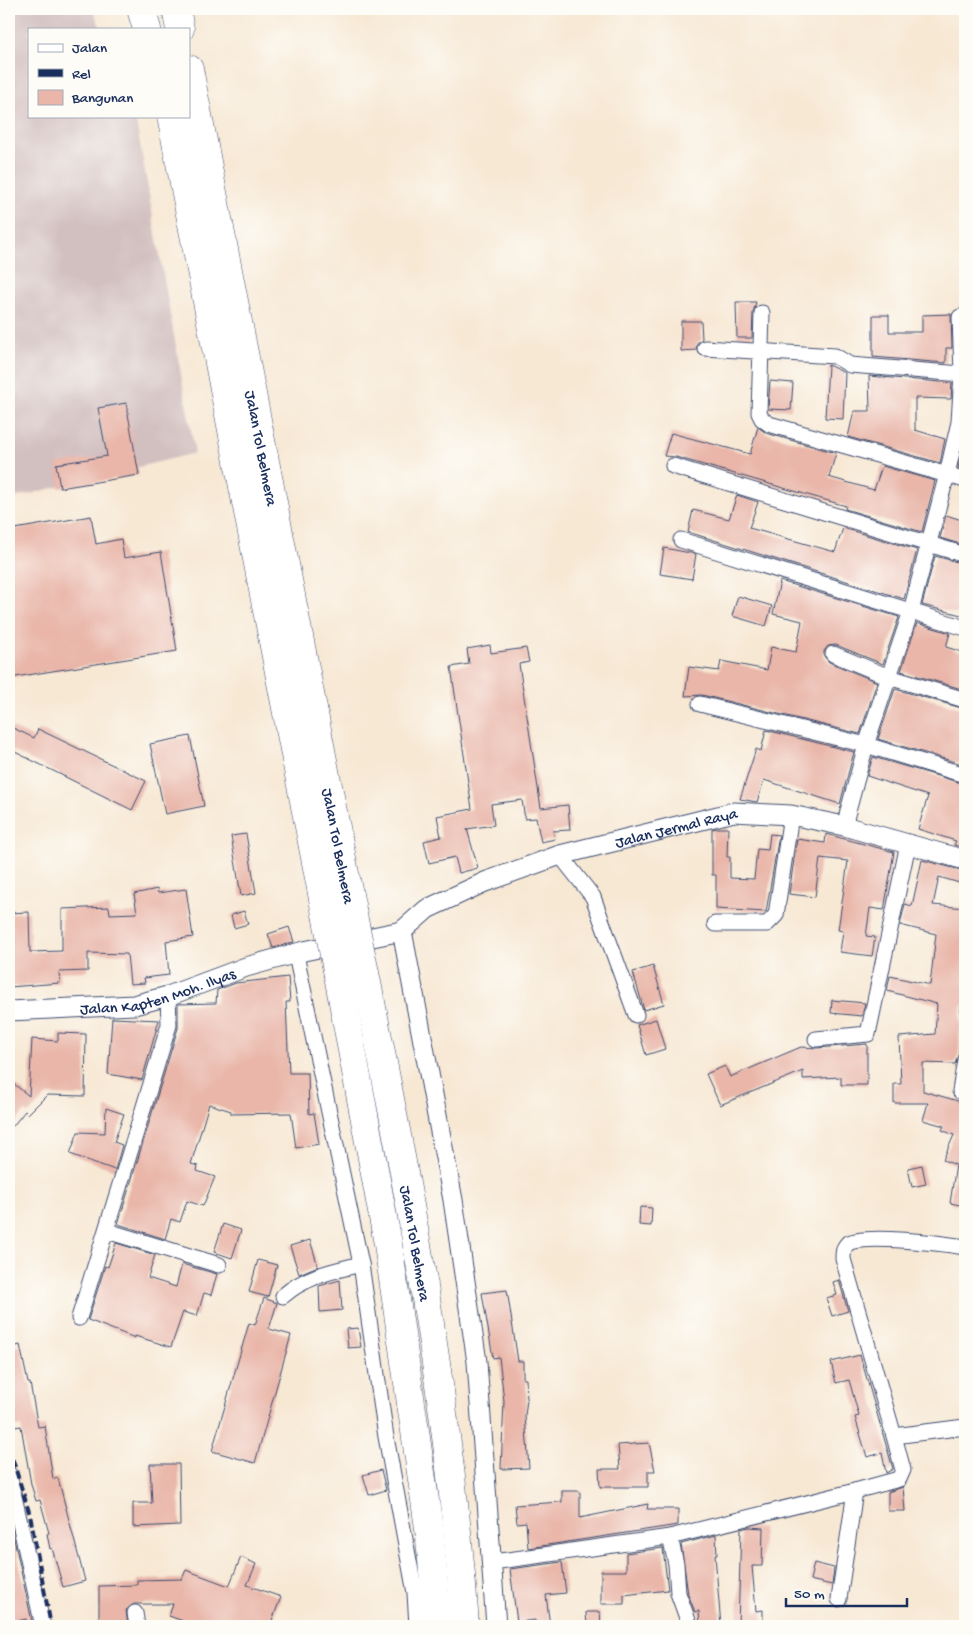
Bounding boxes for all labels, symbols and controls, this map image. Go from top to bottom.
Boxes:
legend [28,28,190,118]
text: Jalan [72,40,107,58]
text: Rel [72,66,91,84]
text: Bangunan [71,90,133,108]
street label: Jalan Tol Belmera [239,389,280,509]
street label: Jalan Tol Belmera [316,787,357,907]
street label: Jalan Jermal Raya [614,805,741,854]
street label: Jalan Kapten Moh. Ilyas [80,965,240,1021]
street label: Jalan Tol Belmera [394,1184,432,1304]
scale bar [786,1575,908,1607]
text: 50 m [794,1586,825,1604]

